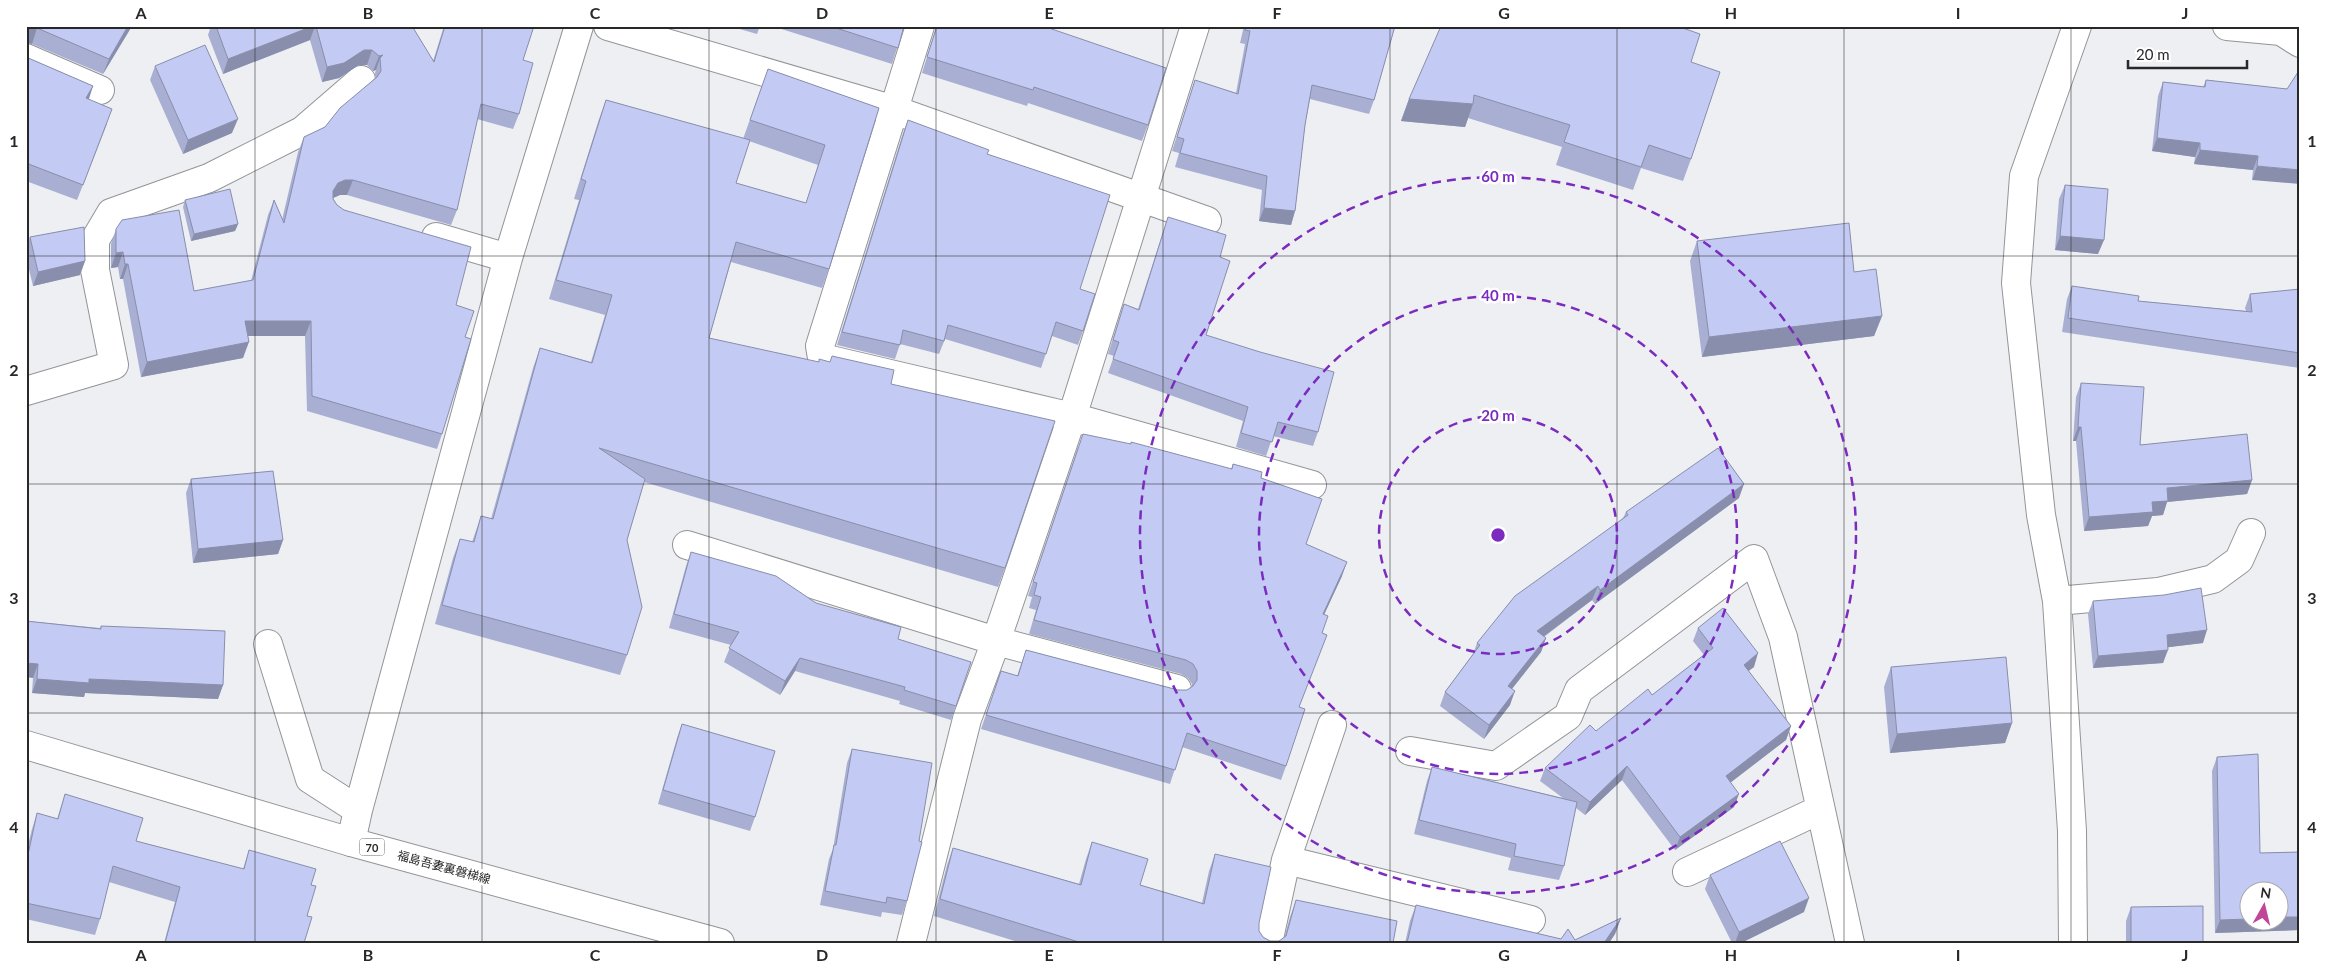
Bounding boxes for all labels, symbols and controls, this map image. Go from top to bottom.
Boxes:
text: A [134,3,147,22]
text: B [363,3,373,22]
text: C [590,3,601,22]
text: D [816,3,828,22]
text: E [1044,3,1054,22]
text: F [1272,3,1282,22]
text: G [1498,3,1510,22]
text: H [1725,3,1737,22]
text: I [1956,3,1960,22]
text: J [2182,3,2188,22]
scale bar [2128,38,2247,70]
text: 20 m [2136,45,2170,63]
text: 1 [9,131,19,150]
text: 1 [2307,131,2317,150]
text: 60 m [1481,167,1515,185]
text: 40 m [1481,286,1515,304]
text: 2 [9,360,19,379]
text: 2 [2307,360,2317,379]
text: 20 m [1481,406,1515,424]
centre of rings [1489,526,1507,544]
text: 3 [9,588,19,607]
text: 3 [2307,588,2317,607]
text: 4 [9,817,19,836]
text: 4 [2307,817,2317,836]
road number: 70 [360,839,384,856]
street label: 福島吾妻裏磐梯線 [396,847,492,887]
north arrow [2238,882,2288,932]
text: N [2259,883,2272,902]
text: A [134,945,147,964]
text: B [363,945,373,964]
text: C [590,945,601,964]
text: D [816,945,828,964]
text: E [1044,945,1054,964]
text: F [1272,945,1282,964]
text: G [1498,945,1510,964]
text: H [1725,945,1737,964]
text: I [1956,945,1960,964]
text: J [2182,945,2188,964]

